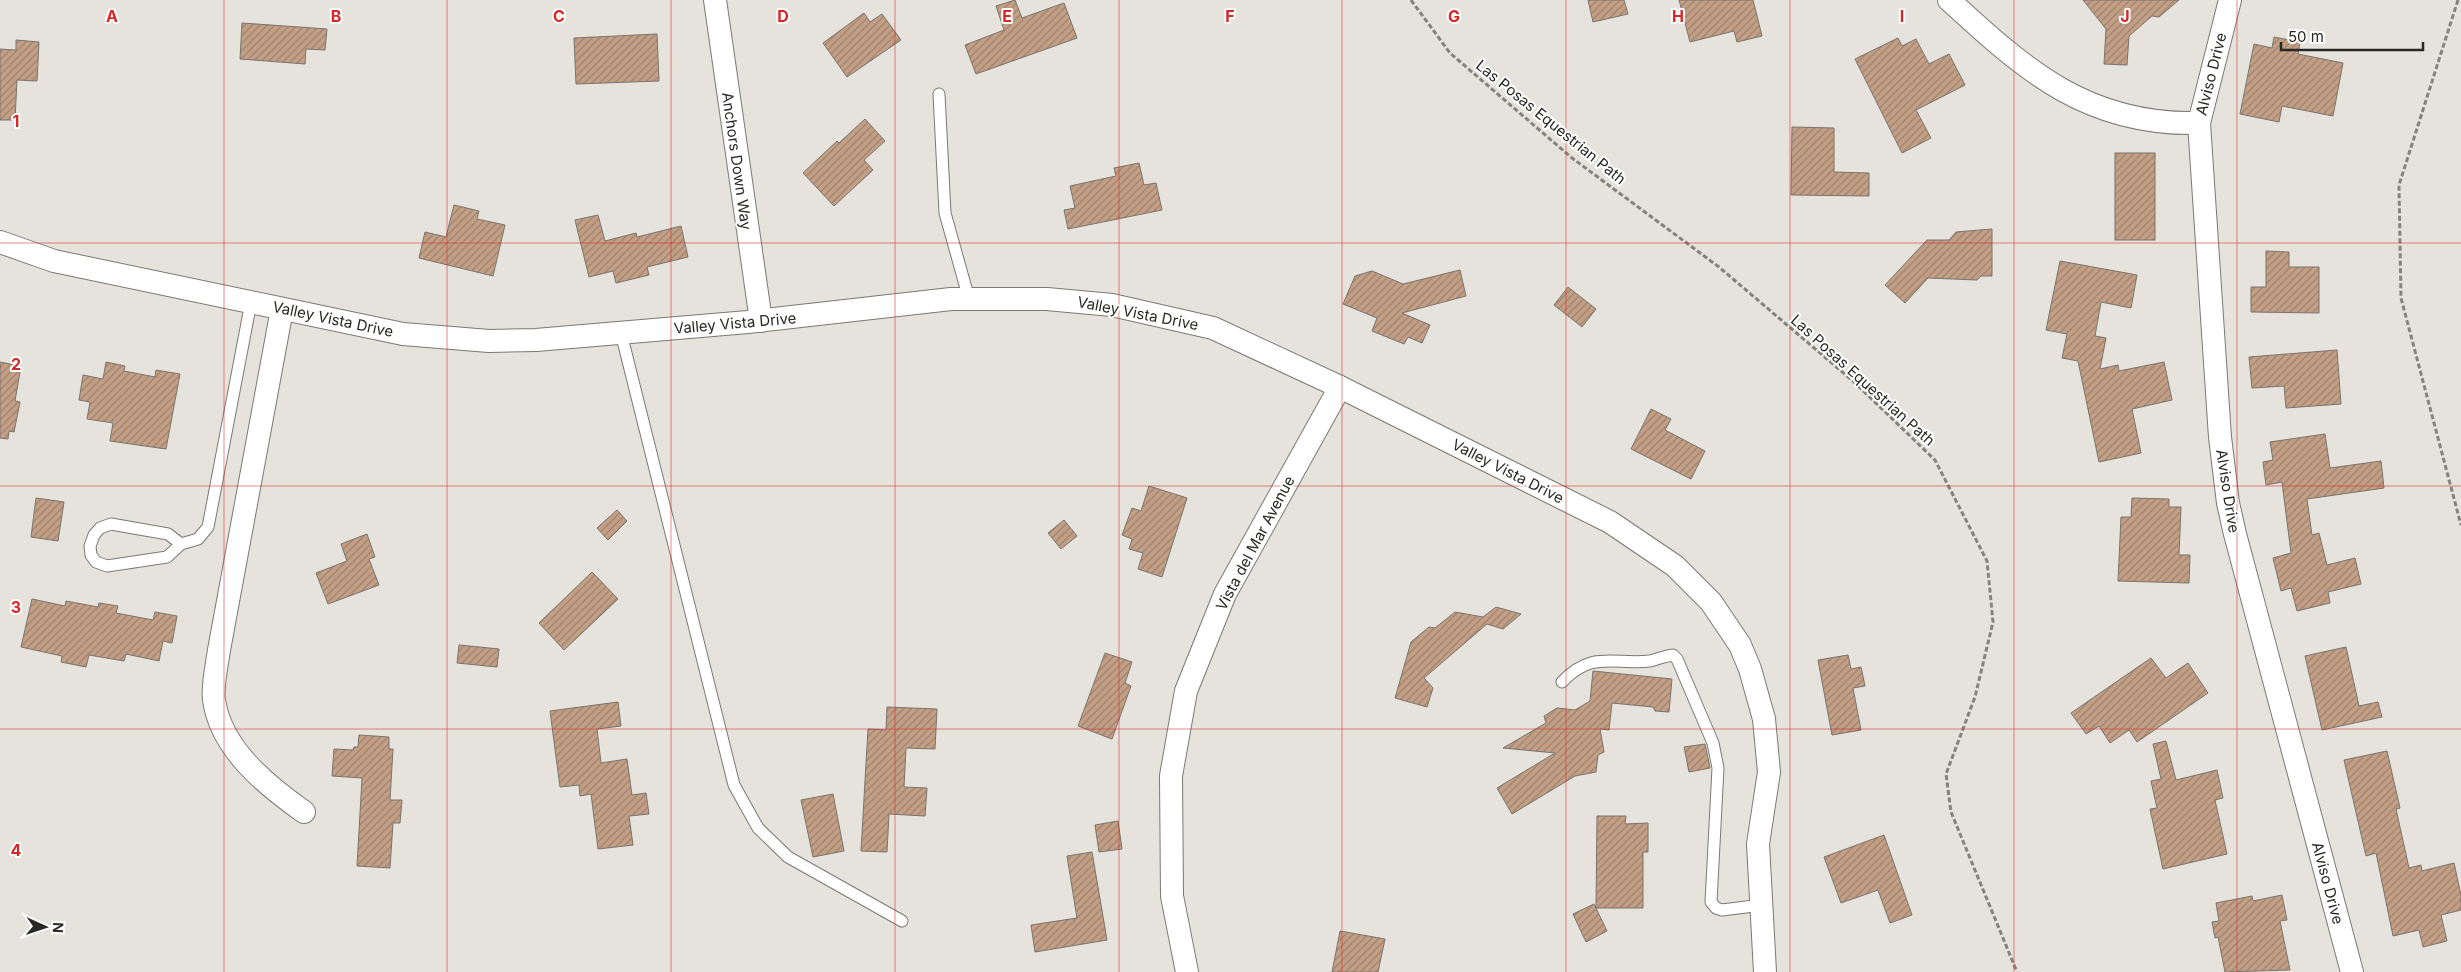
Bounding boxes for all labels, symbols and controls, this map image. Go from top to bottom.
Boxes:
text: A [106,6,118,26]
text: B [331,6,341,26]
text: C [553,6,565,26]
text: D [777,6,789,26]
text: E [1002,6,1012,26]
text: F [1225,6,1235,26]
text: G [1448,6,1460,26]
text: H [1672,6,1684,26]
text: I [1900,6,1904,26]
text: J [2120,6,2130,26]
scale bar [2281,20,2424,52]
text: 50 m [2288,27,2324,46]
street label: Alviso Drive [2192,31,2230,117]
street label: Las Posas Equestrian Path [1472,56,1630,188]
street label: Anchors Down Way [718,91,756,232]
text: 1 [13,111,19,131]
street label: Valley Vista Drive [1076,292,1200,334]
street label: Valley Vista Drive [271,297,395,341]
street label: Valley Vista Drive [673,308,797,338]
street label: Las Posas Equestrian Path [1787,310,1939,450]
text: 2 [11,354,21,374]
street label: Valley Vista Drive [1449,435,1567,507]
street label: Alviso Drive [2212,448,2244,534]
street label: Vista del Mar Avenue [1211,472,1299,614]
text: 3 [11,597,21,617]
text: 4 [11,840,22,860]
street label: Alviso Drive [2308,840,2348,926]
north arrow [20,902,70,952]
text: N [50,922,67,933]

